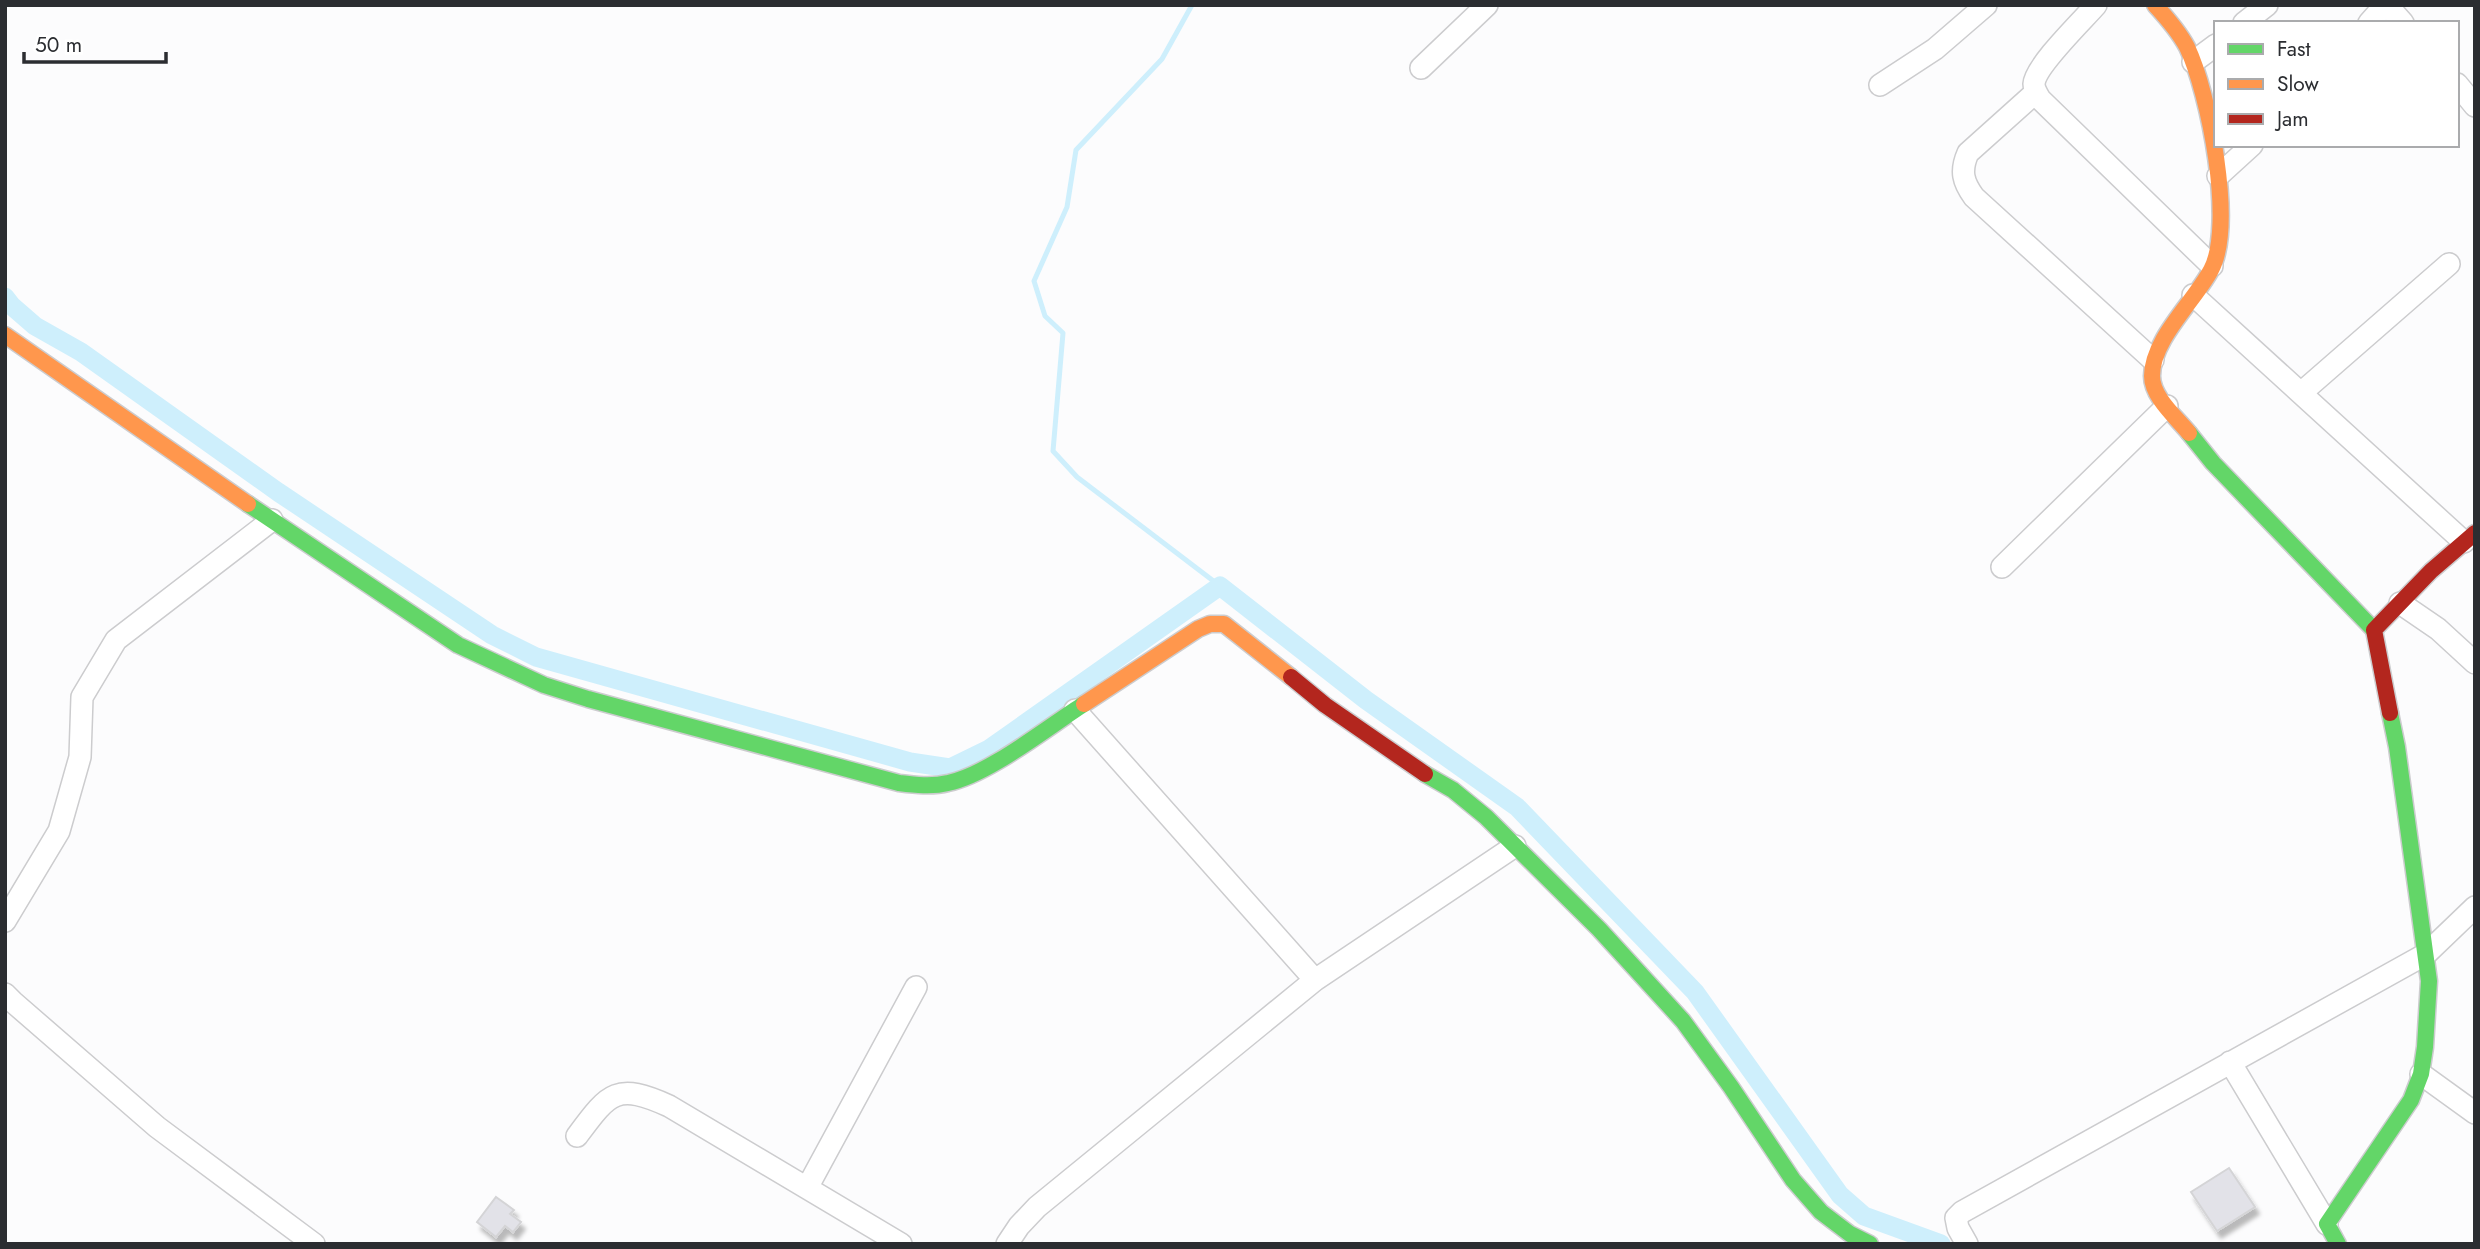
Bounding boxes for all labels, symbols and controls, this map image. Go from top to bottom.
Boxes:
scale bar [24,21,166,65]
legend [2214,21,2459,147]
text: 50 m [35,30,82,60]
text: Fast [2277,34,2310,64]
text: Slow [2277,69,2319,99]
text: Jam [2274,104,2309,134]

